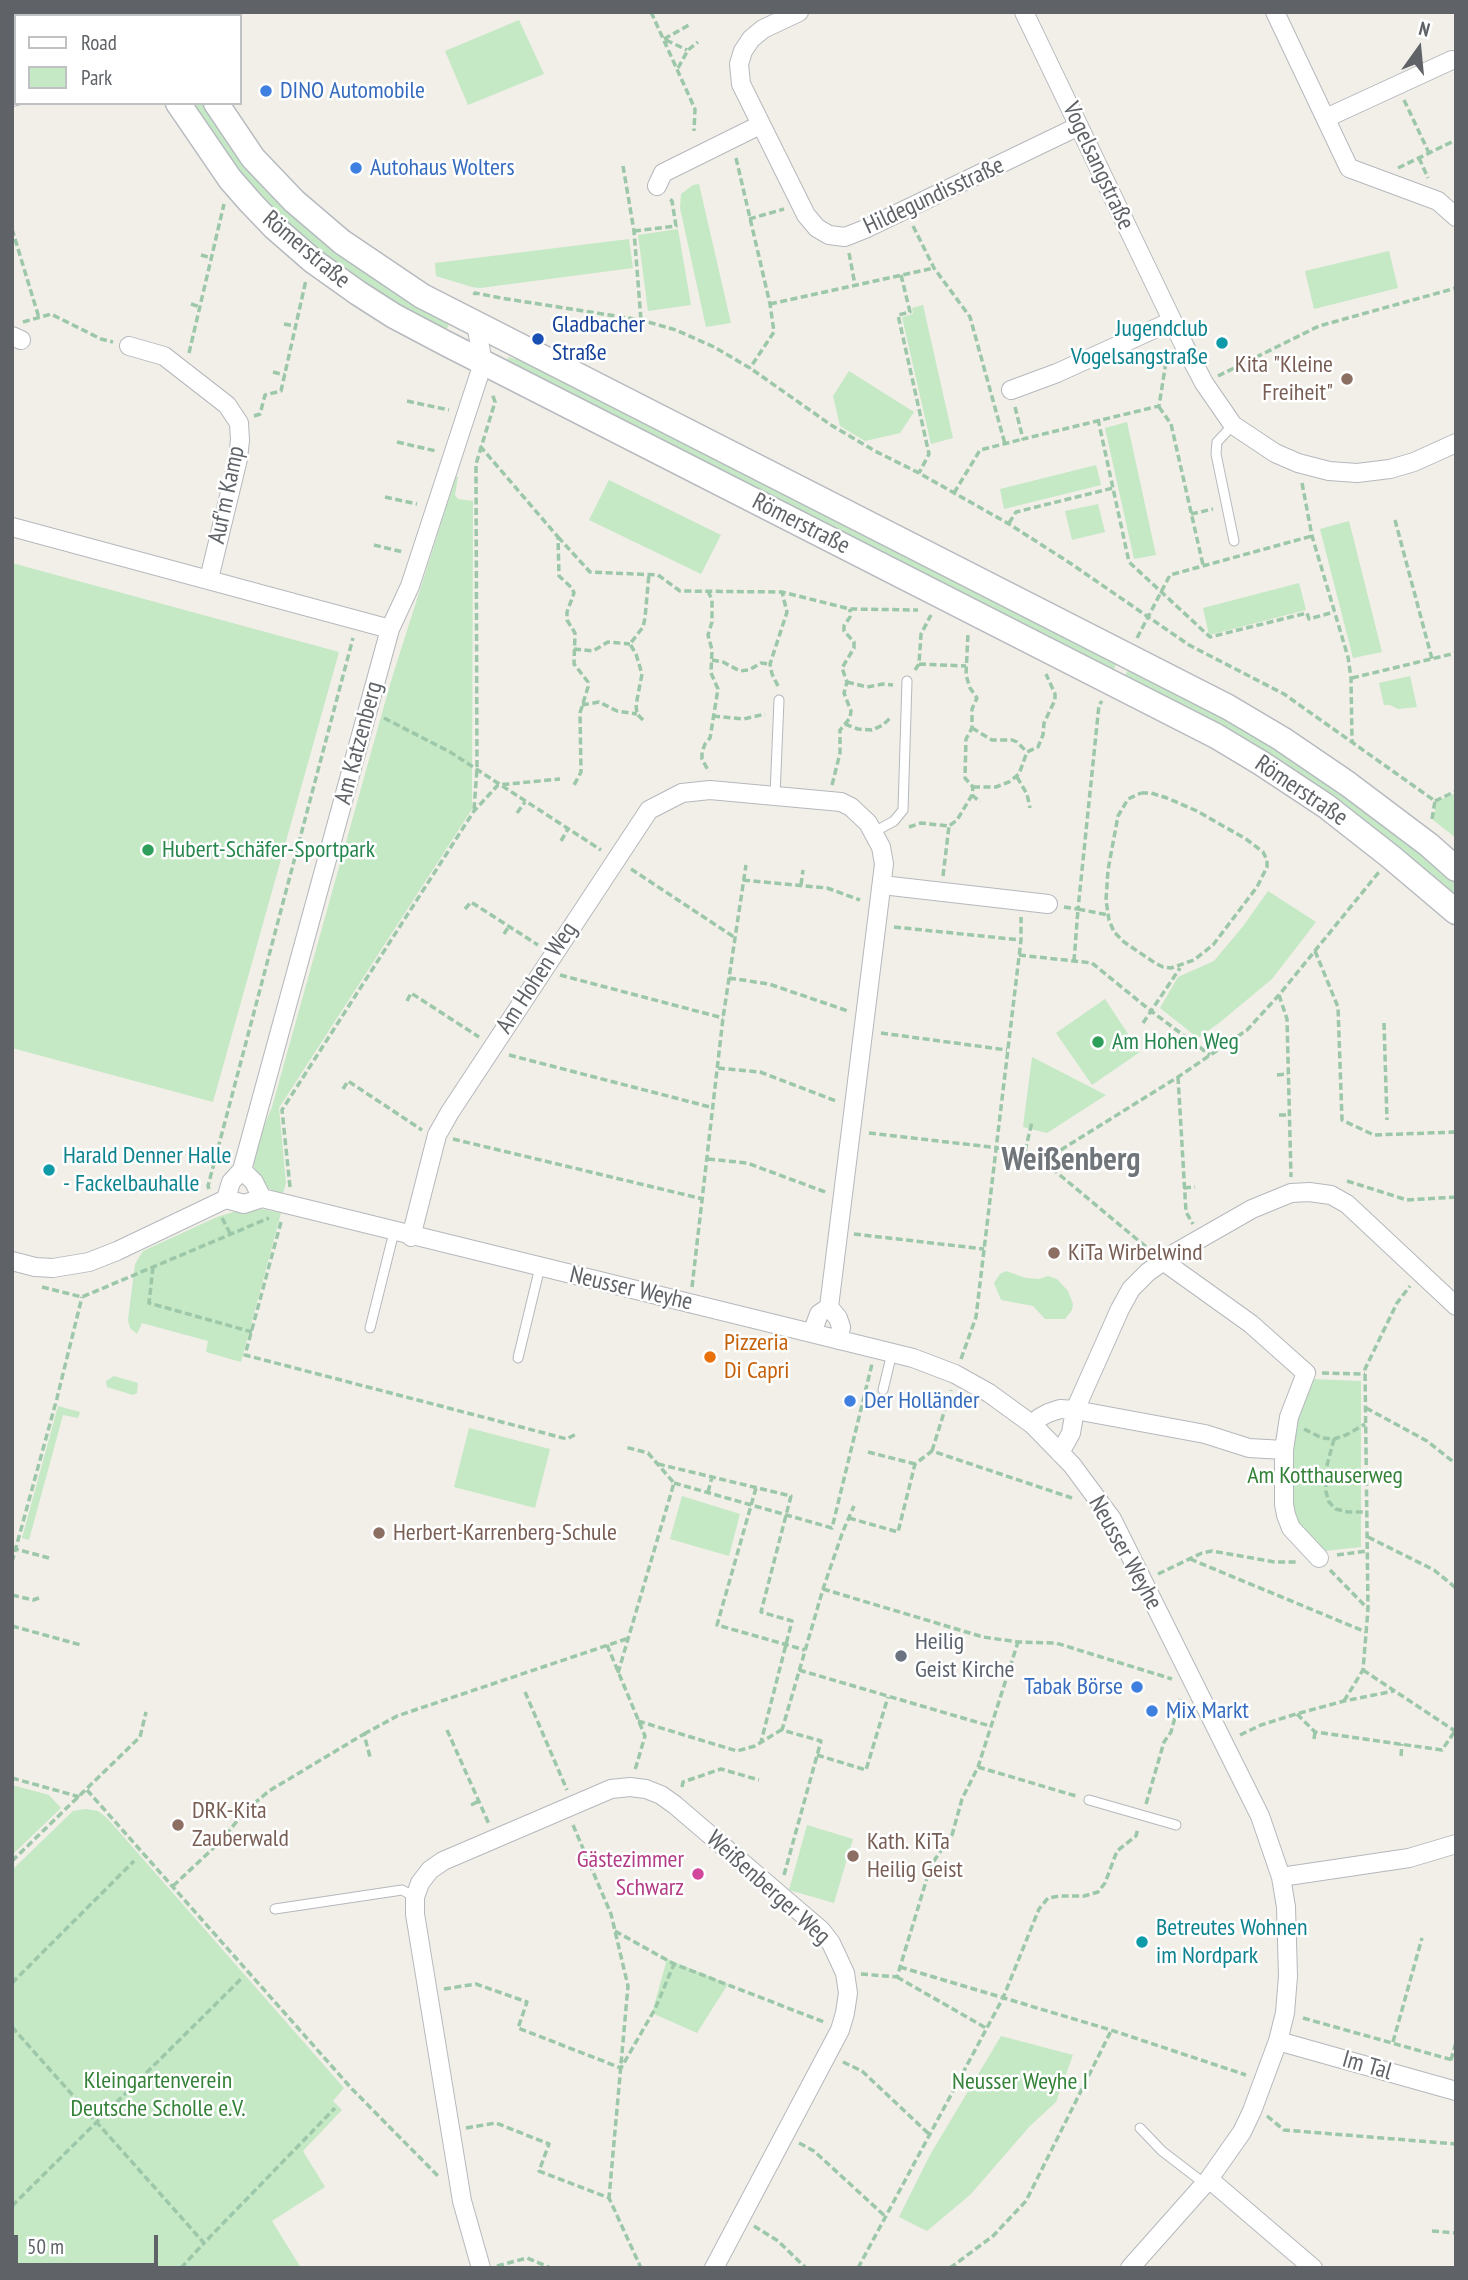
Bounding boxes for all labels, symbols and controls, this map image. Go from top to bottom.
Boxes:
legend [14,14,242,105]
north arrow [1384,14,1454,84]
text: N [1416,16,1432,42]
text: Road [81,29,117,56]
text: Park [81,64,112,91]
place label: DINO Automobile [280,77,425,105]
marker: DINO Automobile [258,83,274,99]
street label: Vogelsangstraße [1056,98,1140,234]
street label: Hildegundisstraße [859,151,1009,241]
place label: Autohaus Wolters [370,154,515,182]
marker: Autohaus Wolters [348,160,364,176]
street label: Römerstraße [256,205,356,295]
place label: Gladbacher Straße [552,311,645,367]
place label: Jugendclub Vogelsangstraße [1071,315,1208,371]
marker: Gladbacher Straße [530,331,546,347]
marker: Jugendclub Vogelsangstraße [1214,335,1230,351]
place label: Kita "Kleine Freiheit" [1235,351,1333,407]
marker: Kita "Kleine Freiheit" [1339,371,1355,387]
street label: Auf'm Kamp [203,444,251,546]
street label: Römerstraße [747,487,855,561]
street label: Am Katzenberg [329,679,389,807]
street label: Römerstraße [1249,750,1353,832]
place label: Hubert-Schäfer-Sportpark [162,836,375,864]
marker: Hubert-Schäfer-Sportpark [140,842,156,858]
street label: Am Hohen Weg [490,917,584,1039]
place label: Am Hohen Weg [1112,1028,1239,1056]
marker: Am Hohen Weg [1090,1034,1106,1050]
place label: Harald Denner Halle - Fackelbauhalle [63,1142,231,1198]
district label: Weißenberg [1001,1142,1141,1180]
marker: Harald Denner Halle - Fackelbauhalle [41,1162,57,1178]
place label: KiTa Wirbelwind [1068,1239,1203,1267]
marker: KiTa Wirbelwind [1046,1245,1062,1261]
street label: Neusser Weyhe [567,1261,695,1317]
place label: Pizzeria Di Capri [724,1329,789,1385]
marker: Pizzeria Di Capri [702,1349,718,1365]
place label: Der Holländer [864,1387,980,1415]
marker: Der Holländer [842,1393,858,1409]
park label: Am Kotthauserweg [1247,1462,1403,1490]
street label: Neusser Weyhe [1082,1491,1168,1615]
place label: Herbert-Karrenberg-Schule [393,1519,617,1547]
marker: Herbert-Karrenberg-Schule [371,1525,387,1541]
place label: Heilig Geist Kirche [915,1628,1014,1684]
marker: Heilig Geist Kirche [893,1648,909,1664]
place label: Tabak Börse [1024,1673,1123,1701]
marker: Tabak Börse [1129,1679,1145,1695]
place label: Mix Markt [1166,1697,1249,1725]
marker: Mix Markt [1144,1703,1160,1719]
place label: DRK-Kita Zauberwald [192,1797,289,1853]
marker: DRK-Kita Zauberwald [170,1817,186,1833]
street label: Weißenberger Weg [700,1825,836,1951]
place label: Kath. KiTa Heilig Geist [867,1828,963,1884]
place label: Gästezimmer Schwarz [577,1846,684,1902]
marker: Kath. KiTa Heilig Geist [845,1848,861,1864]
marker: Gästezimmer Schwarz [690,1866,706,1882]
place label: Betreutes Wohnen im Nordpark [1156,1914,1307,1970]
marker: Betreutes Wohnen im Nordpark [1134,1934,1150,1950]
street label: Im Tal [1339,2045,1395,2087]
park label: Kleingartenverein Deutsche Scholle e.V. [71,2067,245,2123]
park label: Neusser Weyhe I [952,2068,1088,2096]
scale bar [18,2220,161,2264]
text: 50 m [27,2233,64,2260]

